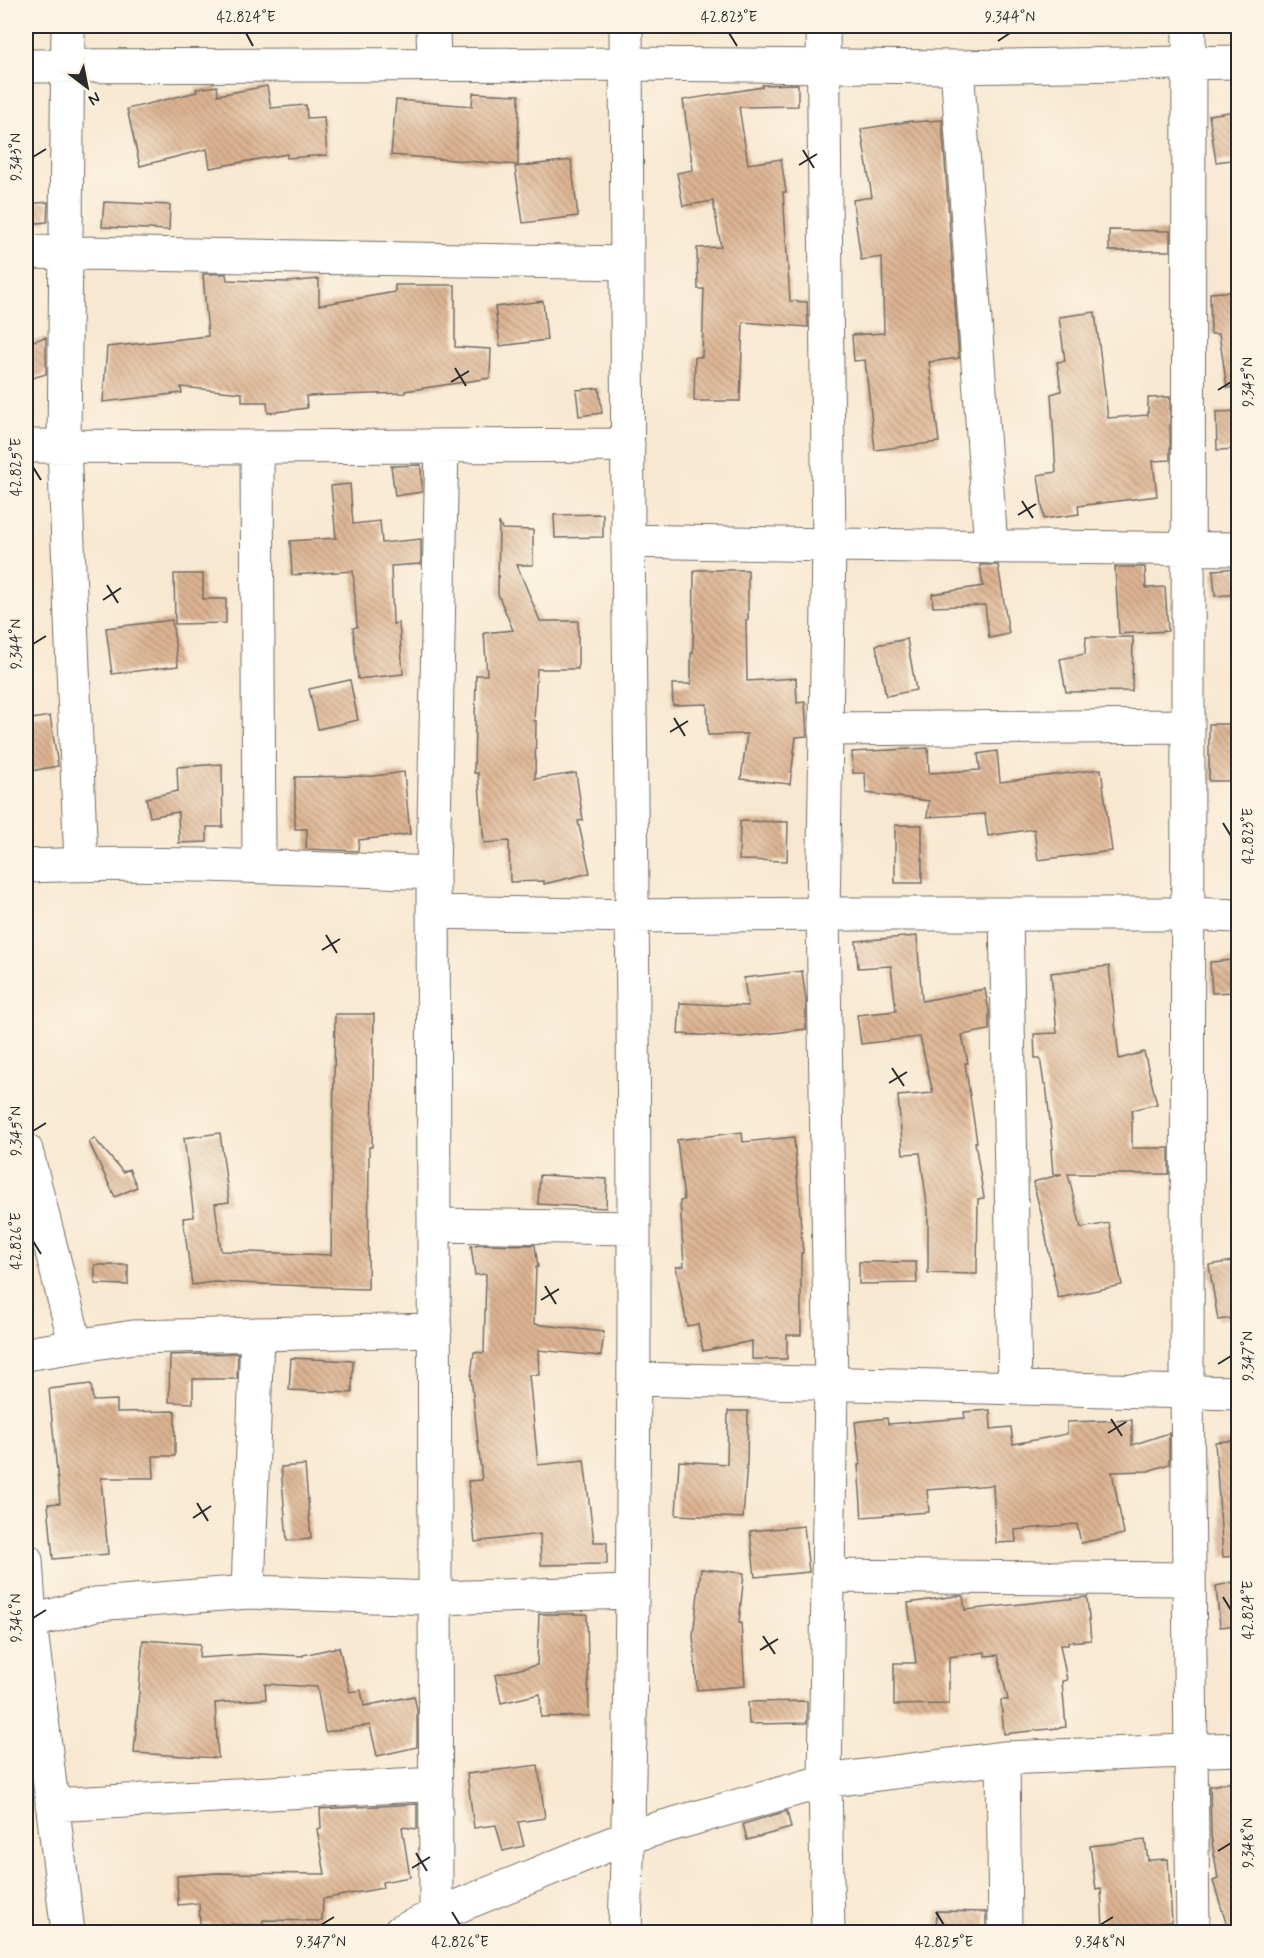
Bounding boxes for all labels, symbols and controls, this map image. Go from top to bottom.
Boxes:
text: 42.824°E [216,8,276,28]
text: 42.823°E [701,8,757,28]
text: 9.344°N [985,8,1035,28]
north arrow [57,57,117,117]
text: N [84,87,104,110]
text: 9.343°N [7,133,27,181]
text: 9.345°N [1239,357,1259,407]
text: 42.825°E [7,437,27,496]
text: 9.344°N [7,619,27,669]
text: 42.823°E [1239,808,1259,864]
text: 9.345°N [7,1106,27,1156]
text: 42.826°E [7,1212,27,1270]
text: 9.347°N [1239,1331,1259,1381]
text: 42.824°E [1239,1580,1259,1640]
text: 9.346°N [7,1594,27,1642]
text: 9.348°N [1239,1818,1259,1868]
text: 9.347°N [296,1933,346,1953]
text: 42.826°E [431,1933,489,1953]
text: 42.825°E [915,1933,974,1953]
text: 9.348°N [1075,1933,1125,1953]

